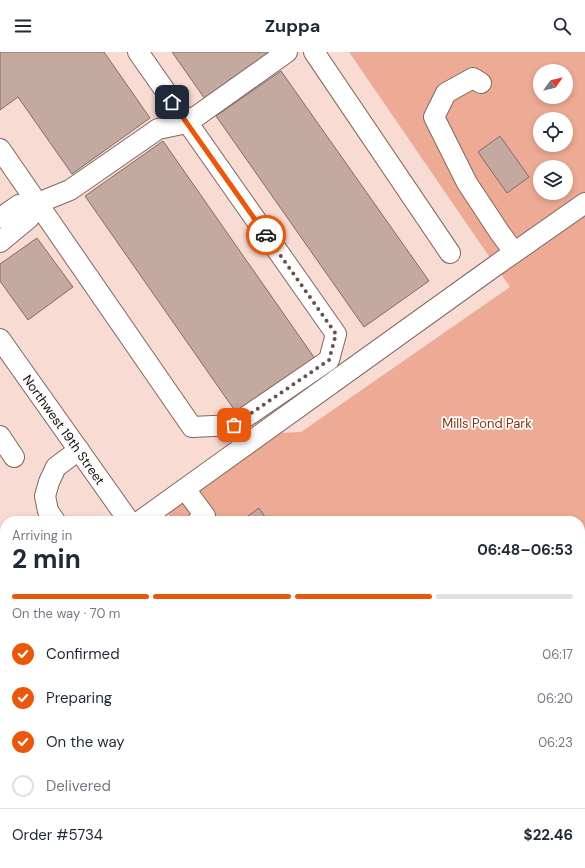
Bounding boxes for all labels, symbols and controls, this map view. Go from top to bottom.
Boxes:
text: Zuppa [265,14,320,38]
icon: menu [12,15,34,37]
icon: search [551,15,573,37]
north arrow [533,64,573,104]
map controls [533,64,573,200]
pin [155,85,189,119]
icon: home [161,91,183,113]
button: locate [533,112,573,152]
button: layers [533,160,573,200]
courier [246,215,286,255]
icon: car [255,224,277,246]
street label: Northwest 19th Street [19,371,109,488]
pin [217,408,251,442]
icon: bag [223,414,245,436]
park label: Mills Pond Park [442,415,532,432]
text: Arriving in [12,527,72,544]
text: 06:48–06:53 [477,540,573,560]
text: 2 min [12,542,81,576]
text: On the way · 70 m [12,605,120,622]
icon: check [12,643,34,665]
text: Confirmed [46,644,120,664]
text: 06:17 [542,646,573,663]
icon: check [12,687,34,709]
text: Preparing [46,688,112,708]
text: 06:20 [537,690,573,707]
icon: check [12,731,34,753]
text: On the way [46,732,125,752]
text: 06:23 [538,734,573,751]
text: Delivered [46,776,111,796]
text: Order #5734 [12,825,103,845]
text: $22.46 [524,825,573,845]

